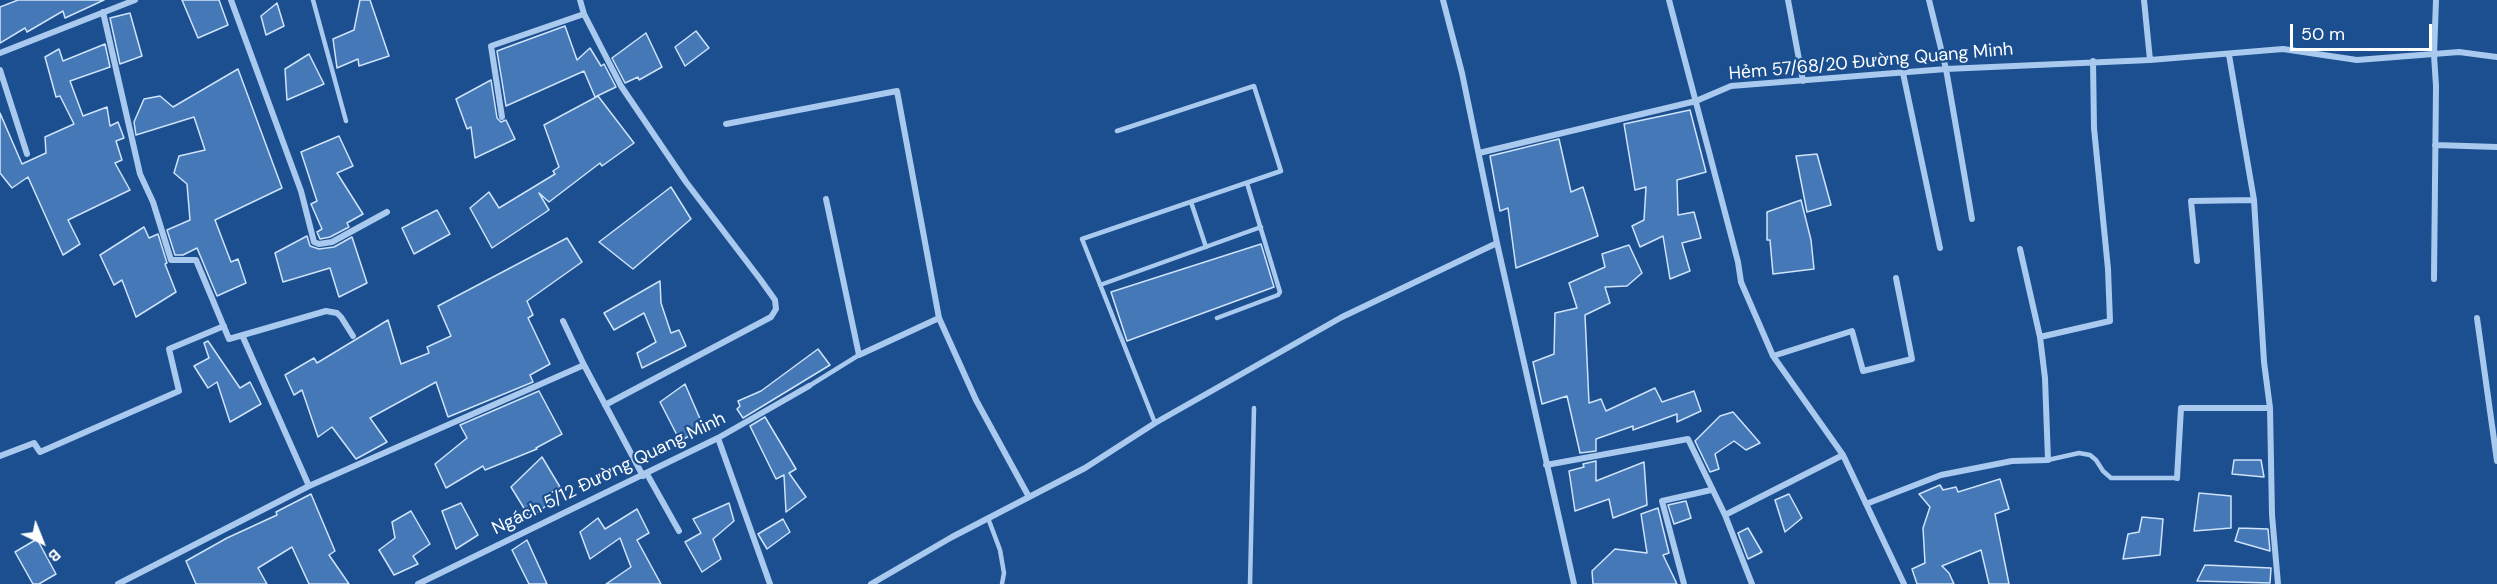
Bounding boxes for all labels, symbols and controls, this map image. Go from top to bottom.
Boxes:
scale bar [2293,12,2436,50]
text: 50 m [2301,22,2345,46]
street label: Hẻm 57/68/20 Đường Quang Minh [1728,39,2014,85]
street label: Ngách 5/12 Đường Quang Minh [489,408,729,540]
north arrow [12,512,72,572]
text: B [44,544,66,567]

